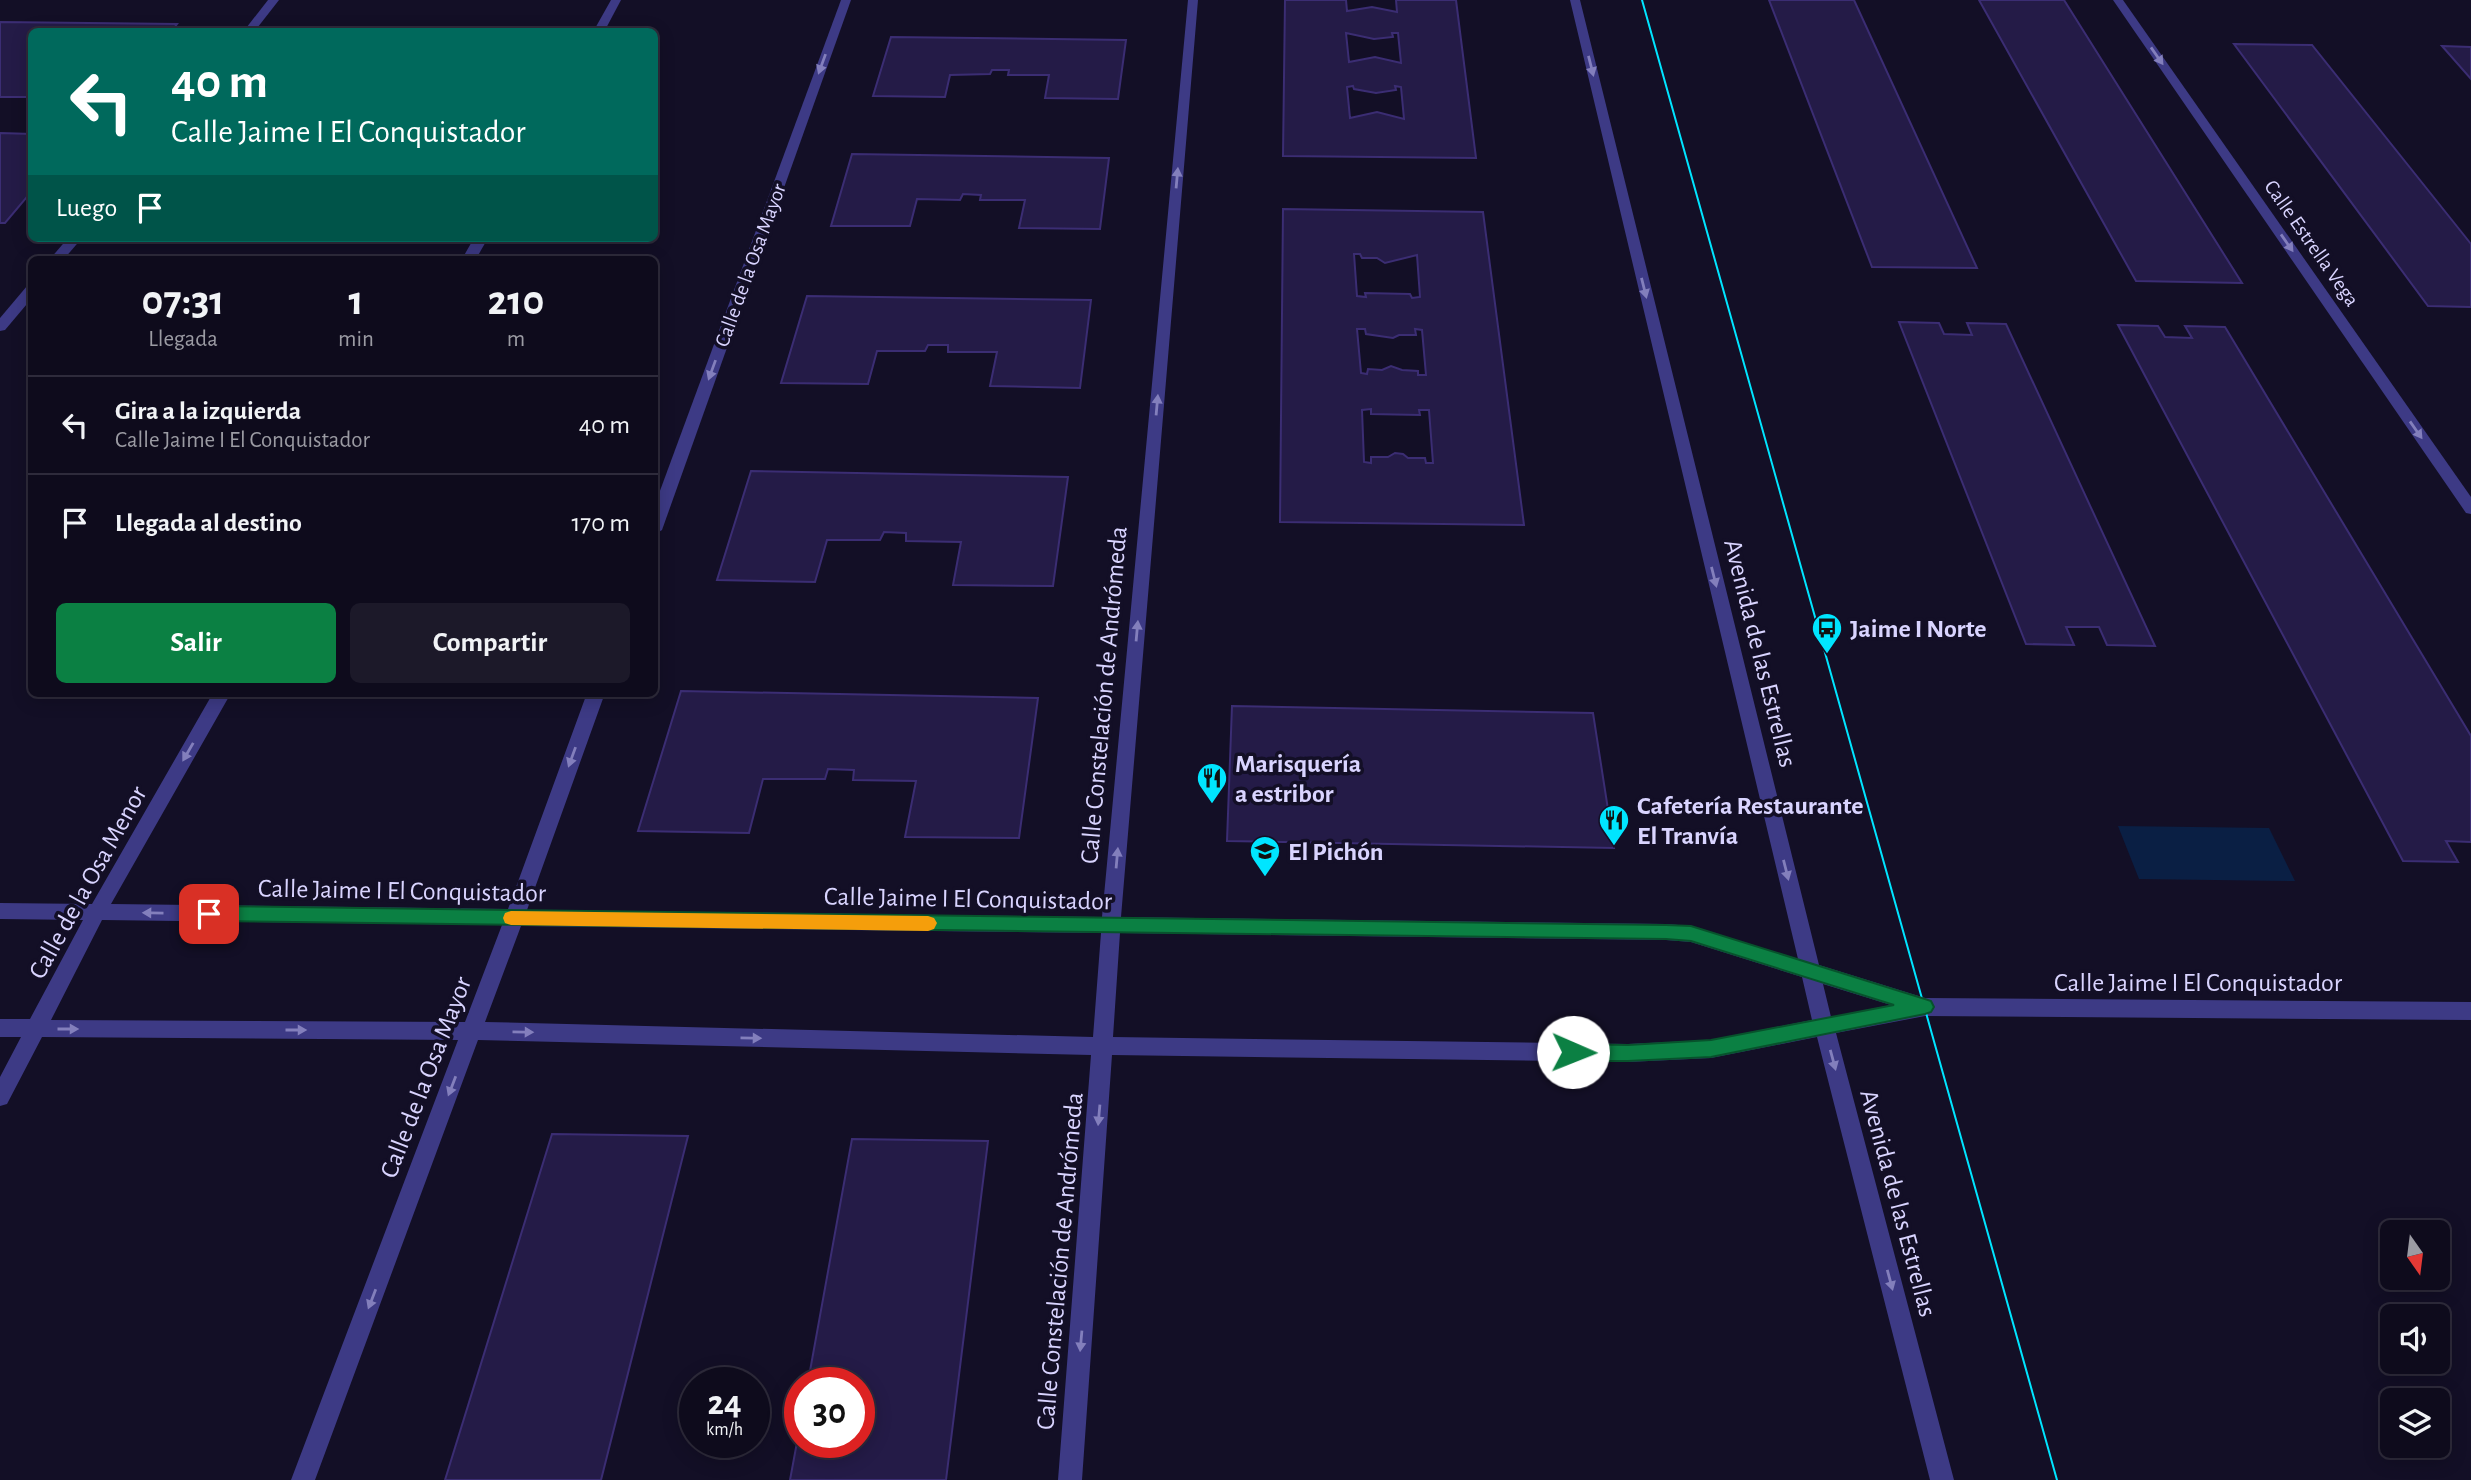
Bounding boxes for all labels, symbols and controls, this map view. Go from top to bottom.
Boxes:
one-way arrow [2150,47,2164,65]
one-way arrow [817,54,828,75]
one-way arrow [1586,55,1597,77]
icon: left [56,56,147,147]
text: 40 m [171,58,268,107]
text: Calle Jaime I El Conquistador [171,116,526,148]
one-way arrow [1172,167,1183,189]
street label: Calle Estrella Vega [2260,176,2363,310]
street label: Calle de la Osa Mayor [711,181,790,350]
icon: arrive [131,189,169,227]
text: Luego [56,195,117,221]
one-way arrow [2280,234,2294,252]
one-way arrow [1639,277,1650,299]
text: 07:31 [142,280,224,322]
text: 1 [348,280,364,322]
text: 210 [488,280,544,322]
text: Llegada [148,328,218,351]
text: min [338,328,374,351]
text: m [507,328,525,351]
one-way arrow [706,360,717,381]
one-way arrow [1152,393,1163,415]
text: Gira a la izquierda [115,398,301,424]
icon: left [56,406,94,444]
text: 40 m [579,412,630,438]
one-way arrow [2409,421,2423,439]
text: Calle Jaime I El Conquistador [115,429,370,452]
icon: arrive [56,504,94,542]
text: Llegada al destino [115,510,302,536]
text: 170 m [571,510,630,536]
street label: Calle Constelación de Andrómeda [1076,525,1132,865]
street label: Avenida de las Estrellas [1719,537,1801,770]
one-way arrow [1709,566,1720,588]
button: Salir [56,603,336,683]
button: Compartir [350,603,630,683]
bus stop icon: Jaime I Norte [1810,611,1844,655]
place label: Jaime I Norte [1850,616,1987,642]
one-way arrow [1132,620,1143,642]
one-way arrow [182,743,194,762]
one-way arrow [567,747,578,768]
place label: Marisquería a estribor [1235,751,1361,807]
restaurant icon: Marisquería a estribor [1195,761,1229,805]
street label: Calle de la Osa Menor [24,781,152,983]
place label: Cafetería Restaurante El Tranvía [1637,793,1864,849]
restaurant icon: Cafetería Restaurante El Tranvía [1597,803,1631,847]
school or university icon: El Pichón [1248,834,1282,878]
place label: El Pichón [1288,839,1384,865]
one-way arrow [1112,847,1123,869]
one-way arrow [1781,859,1792,881]
street label: Calle Jaime I El Conquistador [258,875,547,907]
street label: Calle Jaime I El Conquistador [824,883,1113,915]
pin [179,884,239,944]
icon: arrive [190,895,228,933]
one-way arrow [142,907,164,919]
street label: Calle Jaime I El Conquistador [2054,970,2343,996]
street label: Calle de la Osa Mayor [376,973,476,1182]
position arrow [1536,1015,1610,1089]
one-way arrow [57,1023,79,1035]
one-way arrow [285,1024,307,1036]
one-way arrow [512,1027,534,1038]
one-way arrow [740,1032,762,1043]
one-way arrow [1828,1049,1839,1071]
one-way arrow [446,1075,457,1096]
street label: Avenida de las Estrellas [1855,1087,1941,1320]
street label: Calle Constelación de Andrómeda [1032,1091,1088,1431]
one-way arrow [1093,1104,1104,1126]
north arrow [2380,1220,2450,1290]
map controls [2380,1220,2450,1458]
one-way arrow [1885,1269,1896,1291]
one-way arrow [366,1288,377,1309]
button: sound [2380,1304,2450,1374]
one-way arrow [1075,1331,1086,1353]
speed limit sign: 30 [784,1367,875,1458]
text: 24 [707,1386,742,1421]
button: layers [2380,1388,2450,1458]
text: km/h [706,1421,743,1439]

